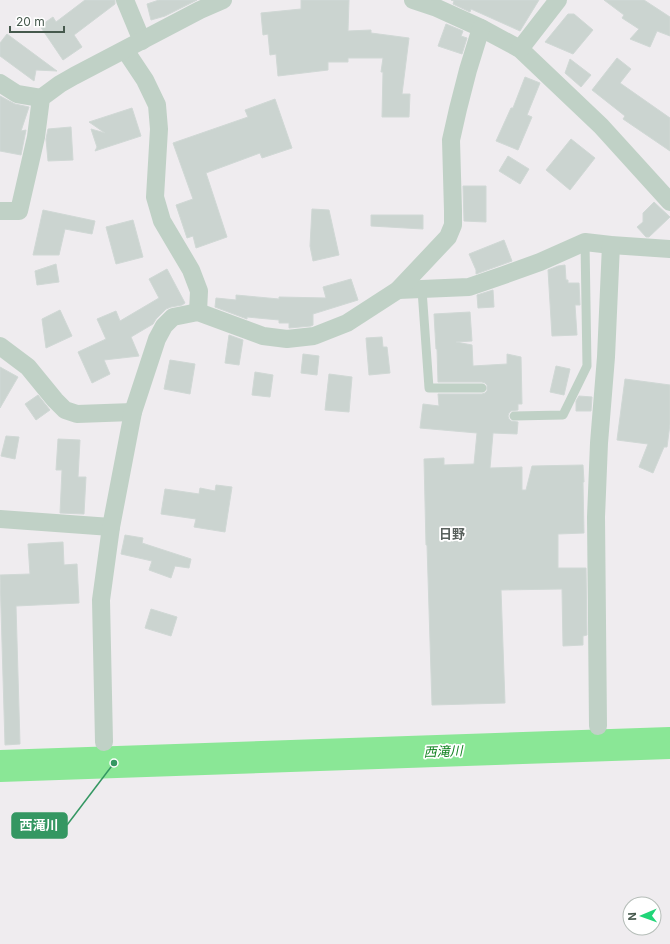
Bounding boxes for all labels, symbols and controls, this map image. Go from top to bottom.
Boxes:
scale bar [10,8,64,34]
text: 20 m [16,14,45,29]
district label: 日野 [439,526,465,542]
water label: 西滝川 [423,742,465,760]
callout: 西滝川 [12,813,67,838]
text: 西滝川 [19,817,59,833]
north arrow [622,896,662,936]
text: N [625,912,639,921]

